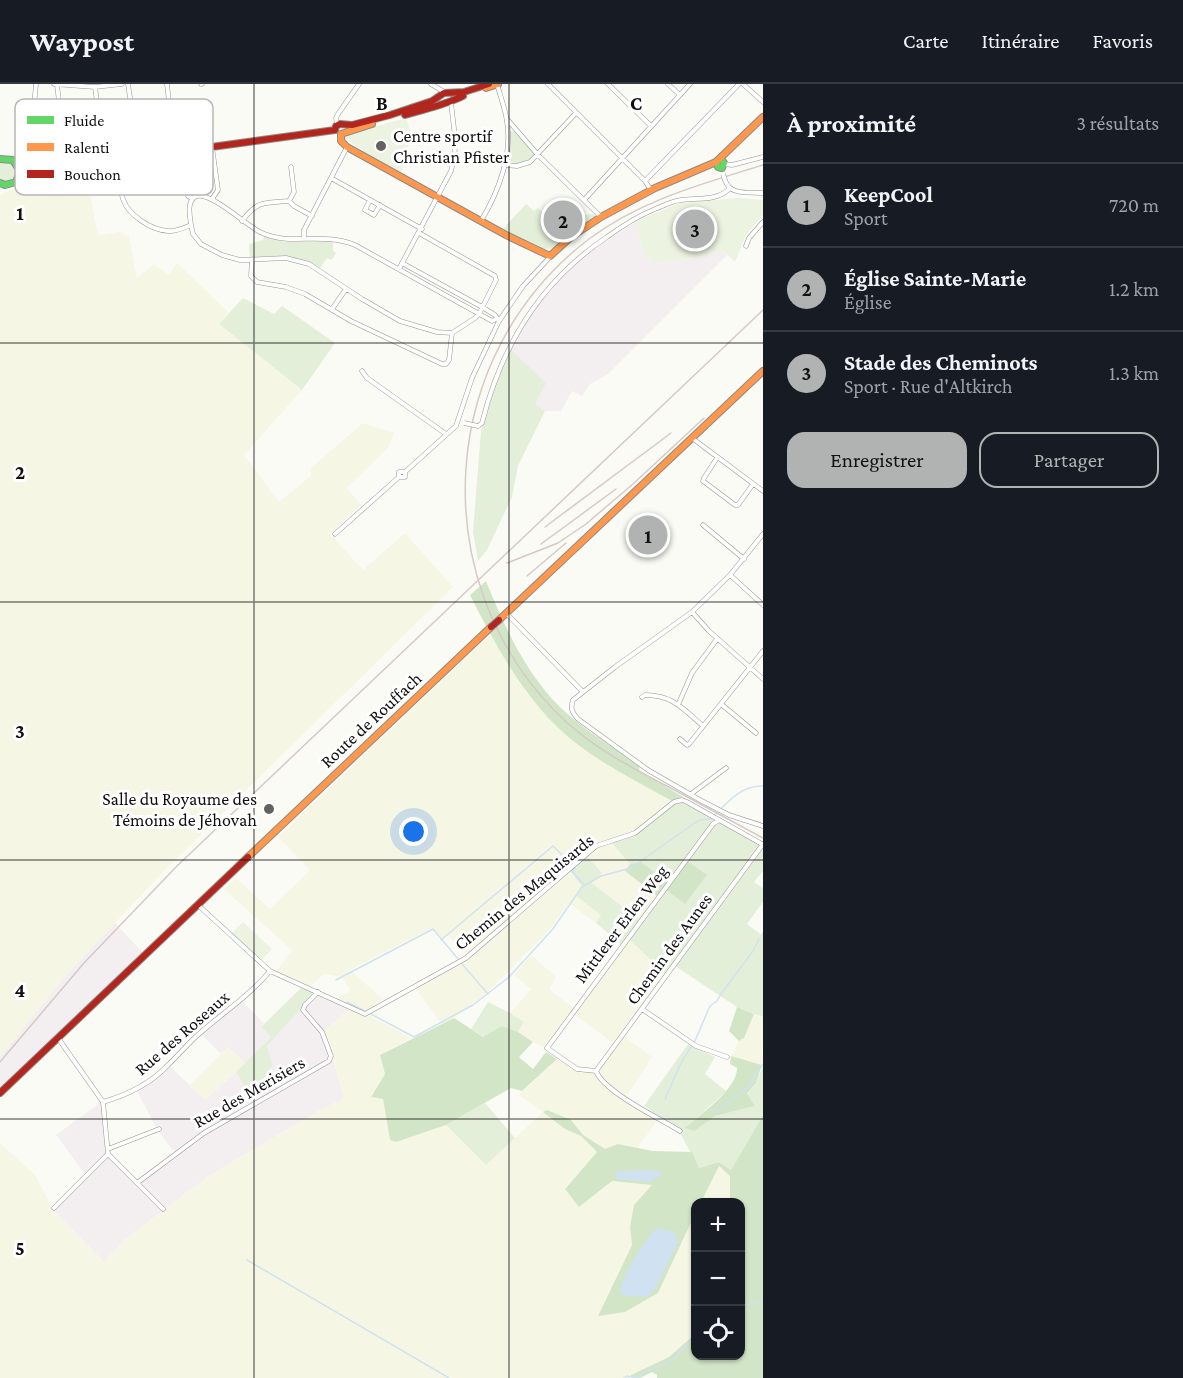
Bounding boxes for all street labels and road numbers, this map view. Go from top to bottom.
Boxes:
street label: Route de Rouffach [316,668,426,772]
street label: Chemin des Maquisards [451,830,597,954]
street label: Mittlerer Erlen Weg [570,861,672,987]
street label: Chemin des Aunes [622,890,716,1008]
street label: Rue des Roseaux [131,986,234,1079]
street label: Rue des Merisiers [190,1052,308,1132]

